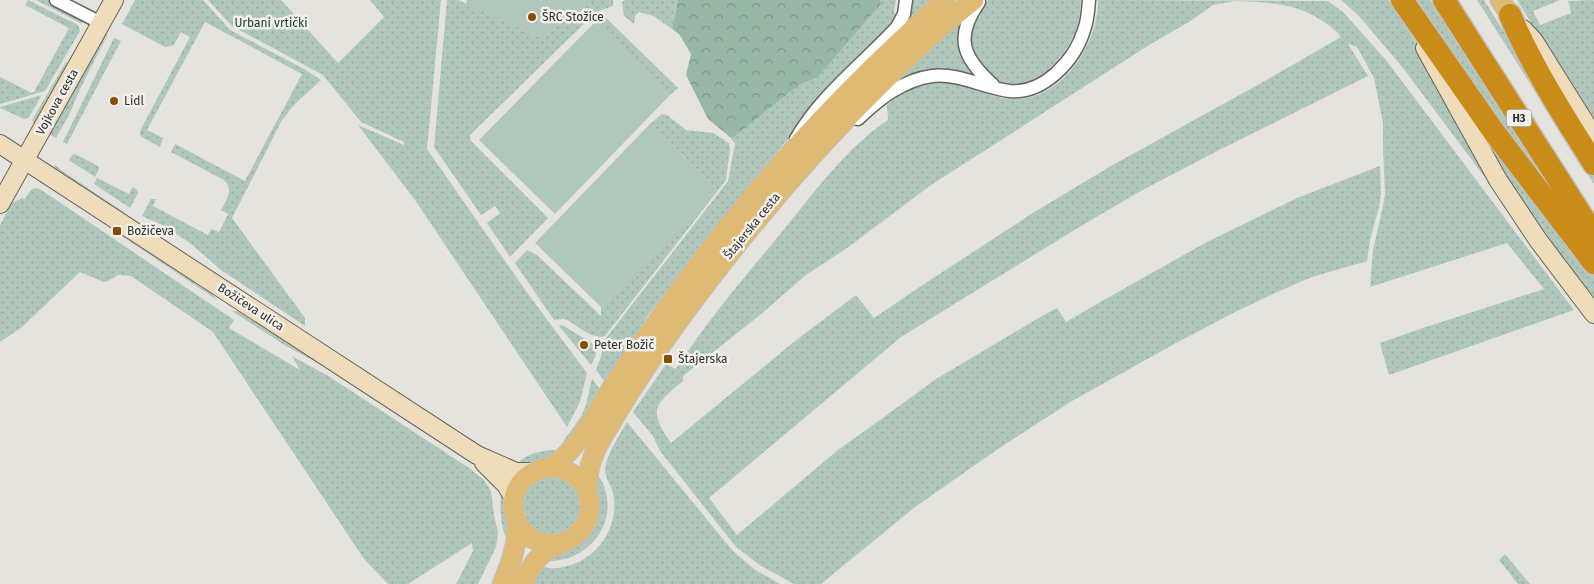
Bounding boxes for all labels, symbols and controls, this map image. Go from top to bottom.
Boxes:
place label: ŠRC Stožice [542,9,604,24]
marker: ŠRC Stožice [526,11,538,23]
park label: Urbani vrtički [234,16,308,30]
street label: Vojkova cesta [33,66,81,138]
place label: Lidl [124,94,145,108]
marker: Lidl [108,95,120,107]
road number: H3 [1506,110,1532,126]
street label: Štajerska cesta [720,189,783,262]
place label: Božičeva [127,224,174,238]
marker: Božičeva [111,225,123,237]
street label: Božičeva ulica [215,280,287,334]
place label: Peter Božič [594,338,655,352]
marker: Peter Božič [578,339,590,351]
place label: Štajerska [678,351,728,366]
marker: Štajerska [662,353,674,365]

